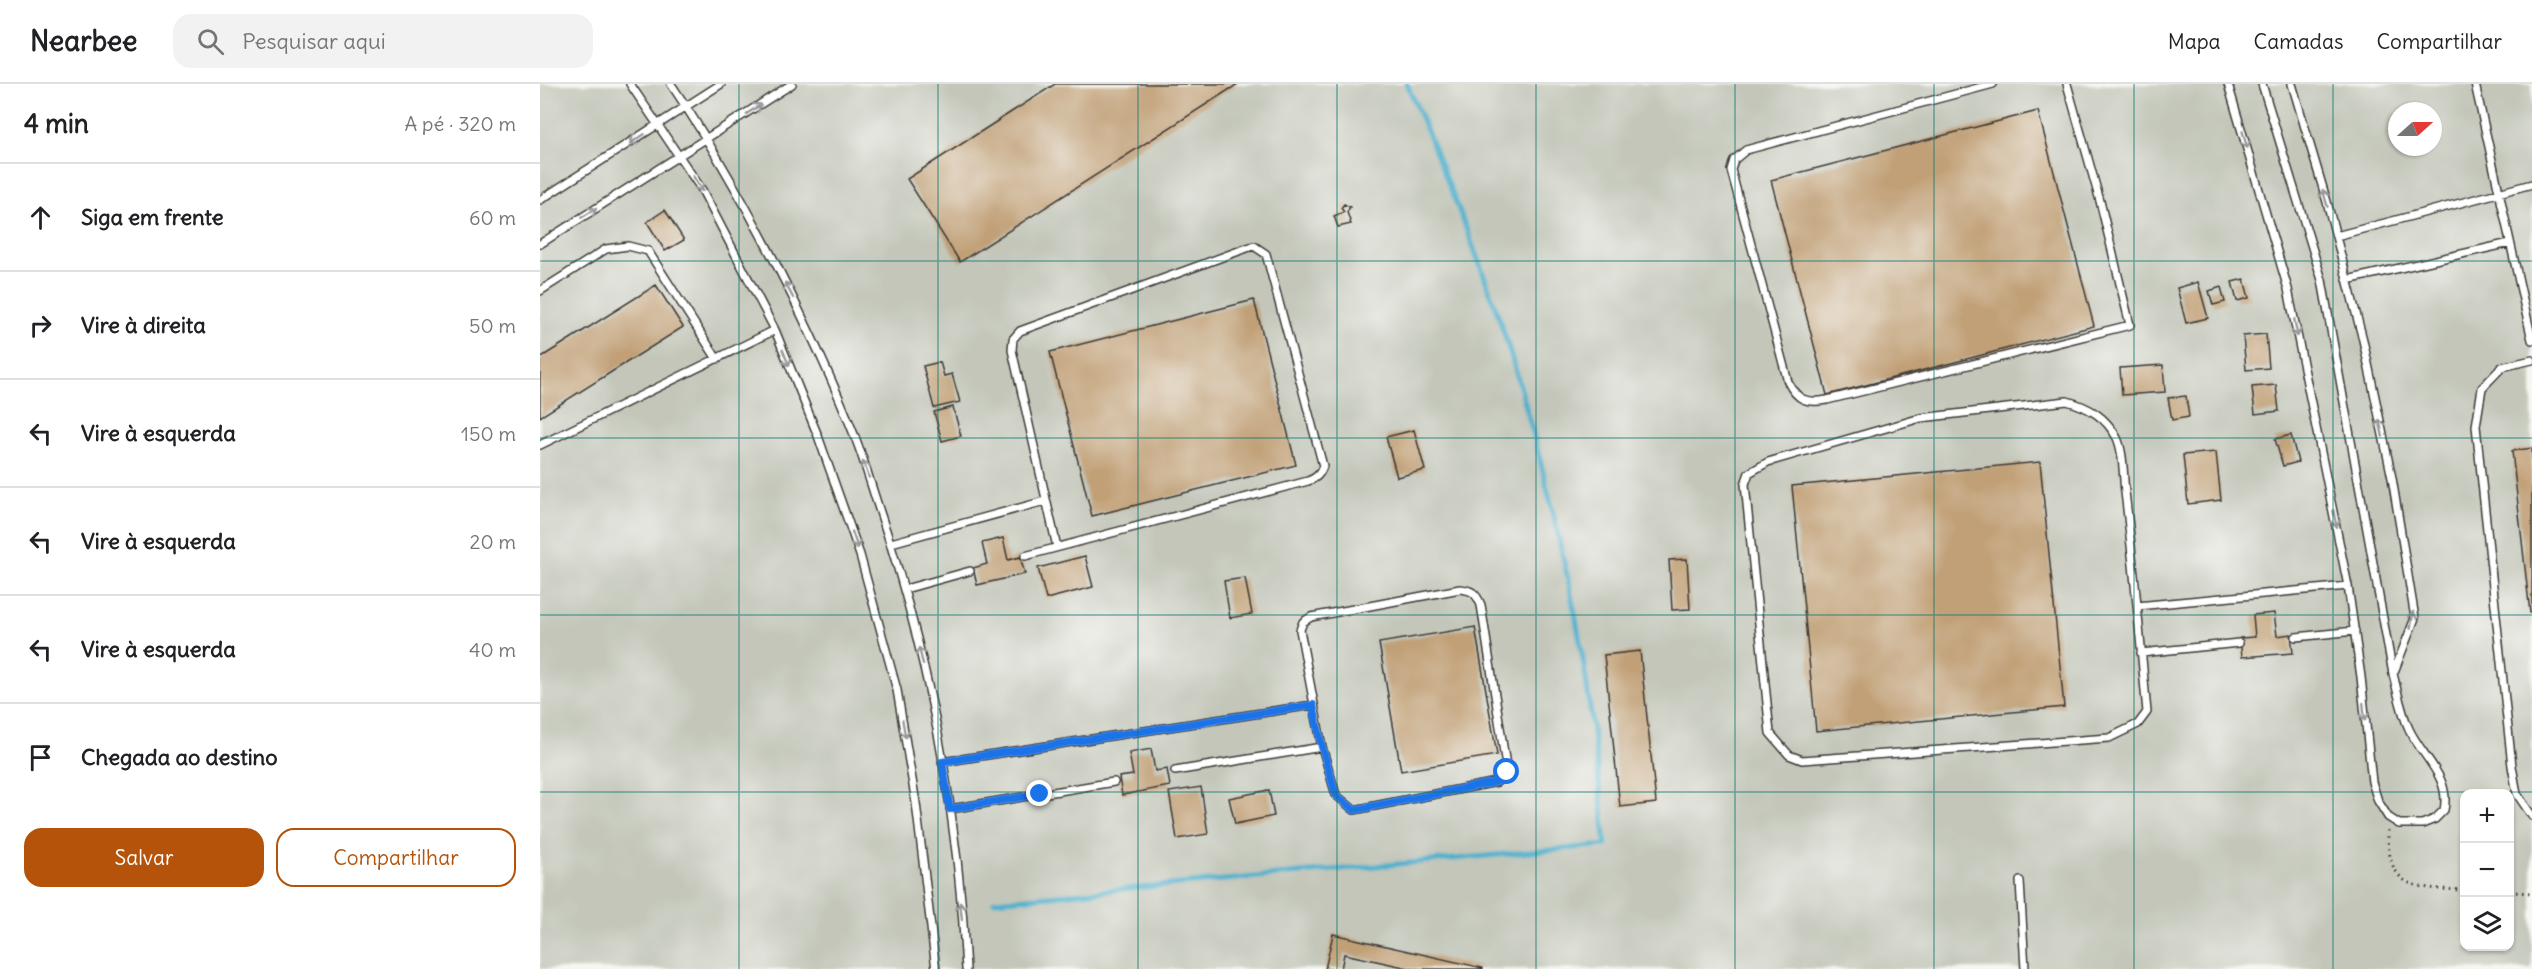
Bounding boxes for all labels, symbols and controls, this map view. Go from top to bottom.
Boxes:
search box [173,14,593,68]
text: Nearbee [30,23,137,59]
icon: search [194,25,227,58]
text: Pesquisar aqui [242,27,386,55]
text: Mapa [2168,28,2221,55]
text: Camadas [2254,28,2343,55]
text: Compartilhar [2376,28,2502,55]
one-way arrow [746,102,763,115]
north arrow [2388,102,2442,156]
text: 4 min [24,107,89,140]
text: A pé · 320 m [404,111,516,136]
one-way arrow [2240,130,2251,149]
one-way arrow [629,133,645,145]
one-way arrow [693,175,705,192]
one-way arrow [2319,189,2330,208]
icon: ahead [24,201,57,234]
text: Siga em frente [81,203,224,231]
text: 60 m [469,205,516,230]
one-way arrow [581,206,598,219]
one-way arrow [783,282,794,300]
icon: right [24,309,57,342]
text: Vire à direita [81,311,206,339]
text: 50 m [469,313,516,338]
one-way arrow [2291,318,2302,337]
one-way arrow [781,348,792,367]
icon: left [24,417,57,450]
text: Vire à esquerda [81,419,236,447]
one-way arrow [2375,419,2386,438]
text: 150 m [461,421,516,446]
one-way arrow [860,460,871,479]
one-way arrow [2329,509,2341,528]
icon: left [24,525,57,558]
text: Vire à esquerda [81,527,236,555]
text: 20 m [470,529,516,554]
one-way arrow [850,531,861,549]
one-way arrow [2406,611,2417,630]
icon: left [24,633,57,666]
text: Vire à esquerda [81,635,236,663]
text: 40 m [469,637,516,662]
one-way arrow [915,647,927,666]
one-way arrow [2359,701,2370,721]
one-way arrow [899,719,910,738]
icon: arrive [24,741,57,774]
text: Chegada ao destino [81,743,278,771]
route start [1493,758,1519,784]
route end [1026,780,1052,806]
map controls [2460,789,2514,951]
button: + [2460,789,2514,843]
button: Salvar [24,828,264,887]
button: Compartilhar [276,828,516,887]
button: − [2460,843,2514,897]
button: layers [2460,897,2514,951]
one-way arrow [955,901,966,921]

